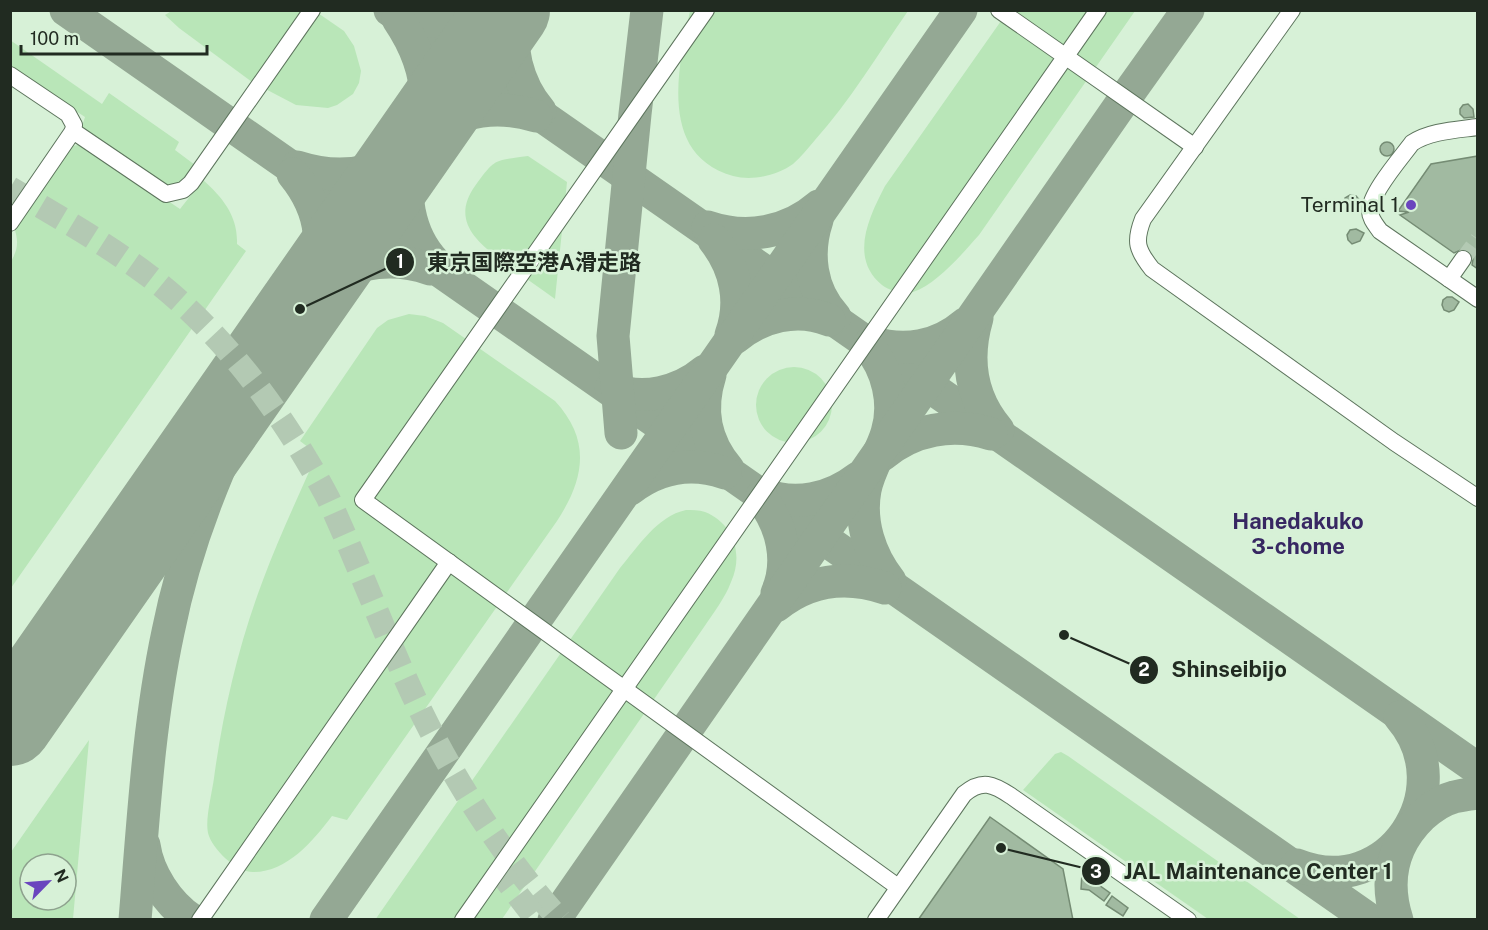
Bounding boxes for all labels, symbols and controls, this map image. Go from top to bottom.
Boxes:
scale bar [21,18,207,56]
text: 100 m [30,28,79,49]
place label: Terminal 1 [1301,192,1399,217]
marker: Terminal 1 [1404,198,1418,212]
callout: 東京国際空港A滑走路 [385,242,653,282]
text: 東京国際空港A滑走路 [427,249,641,275]
text: 1 [396,251,404,272]
district label: Hanedakuko 3-chome [1232,508,1364,559]
callout: Shinseibijo [1129,650,1299,690]
text: Shinseibijo [1171,656,1287,682]
text: 2 [1138,659,1150,680]
callout: JAL Maintenance Center 1 [1081,851,1404,891]
north arrow [18,852,78,912]
text: JAL Maintenance Center 1 [1124,858,1392,884]
text: 3 [1090,861,1102,882]
text: N [50,866,72,886]

